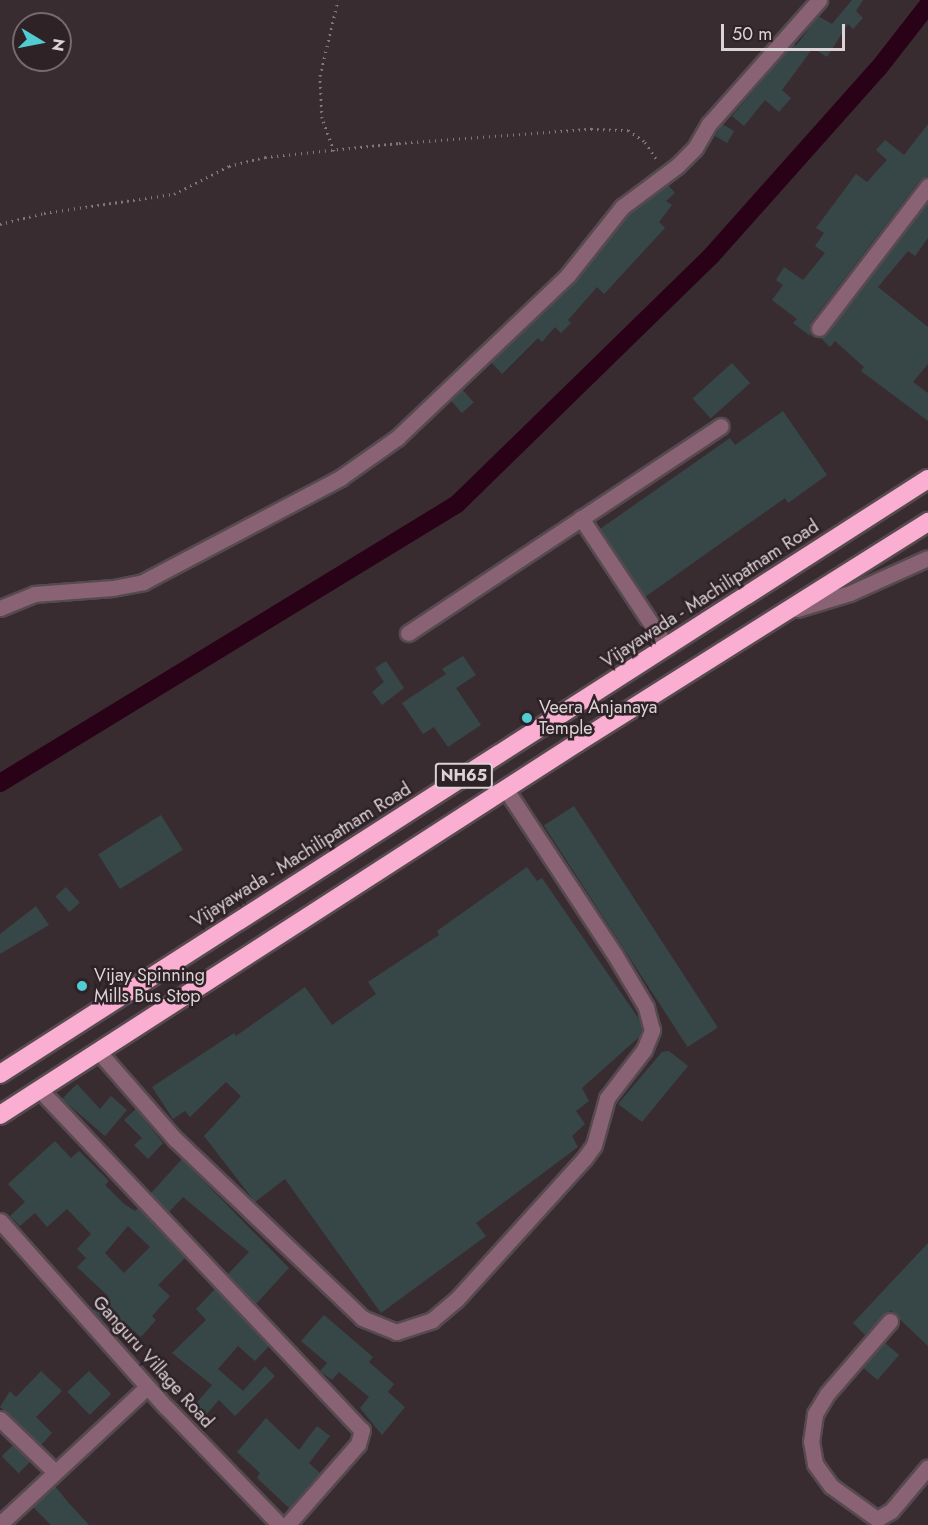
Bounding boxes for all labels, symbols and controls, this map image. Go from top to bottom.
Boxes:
north arrow [12,12,72,72]
scale bar [724,12,848,50]
text: 50 m [732,21,772,47]
text: N [46,37,71,53]
street label: Vijayawada - Machilipatnam Road [597,516,823,672]
place label: Veera Anjanaya Temple [539,697,657,740]
marker: Veera Anjanaya Temple [520,711,534,725]
road number: NH65 [434,763,494,789]
street label: Vijayawada - Machilipatnam Road [187,778,415,932]
place label: Vijay Spinning Mills Bus Stop [94,965,205,1008]
marker: Vijay Spinning Mills Bus Stop [75,979,89,993]
street label: Ganguru Village Road [88,1292,218,1432]

